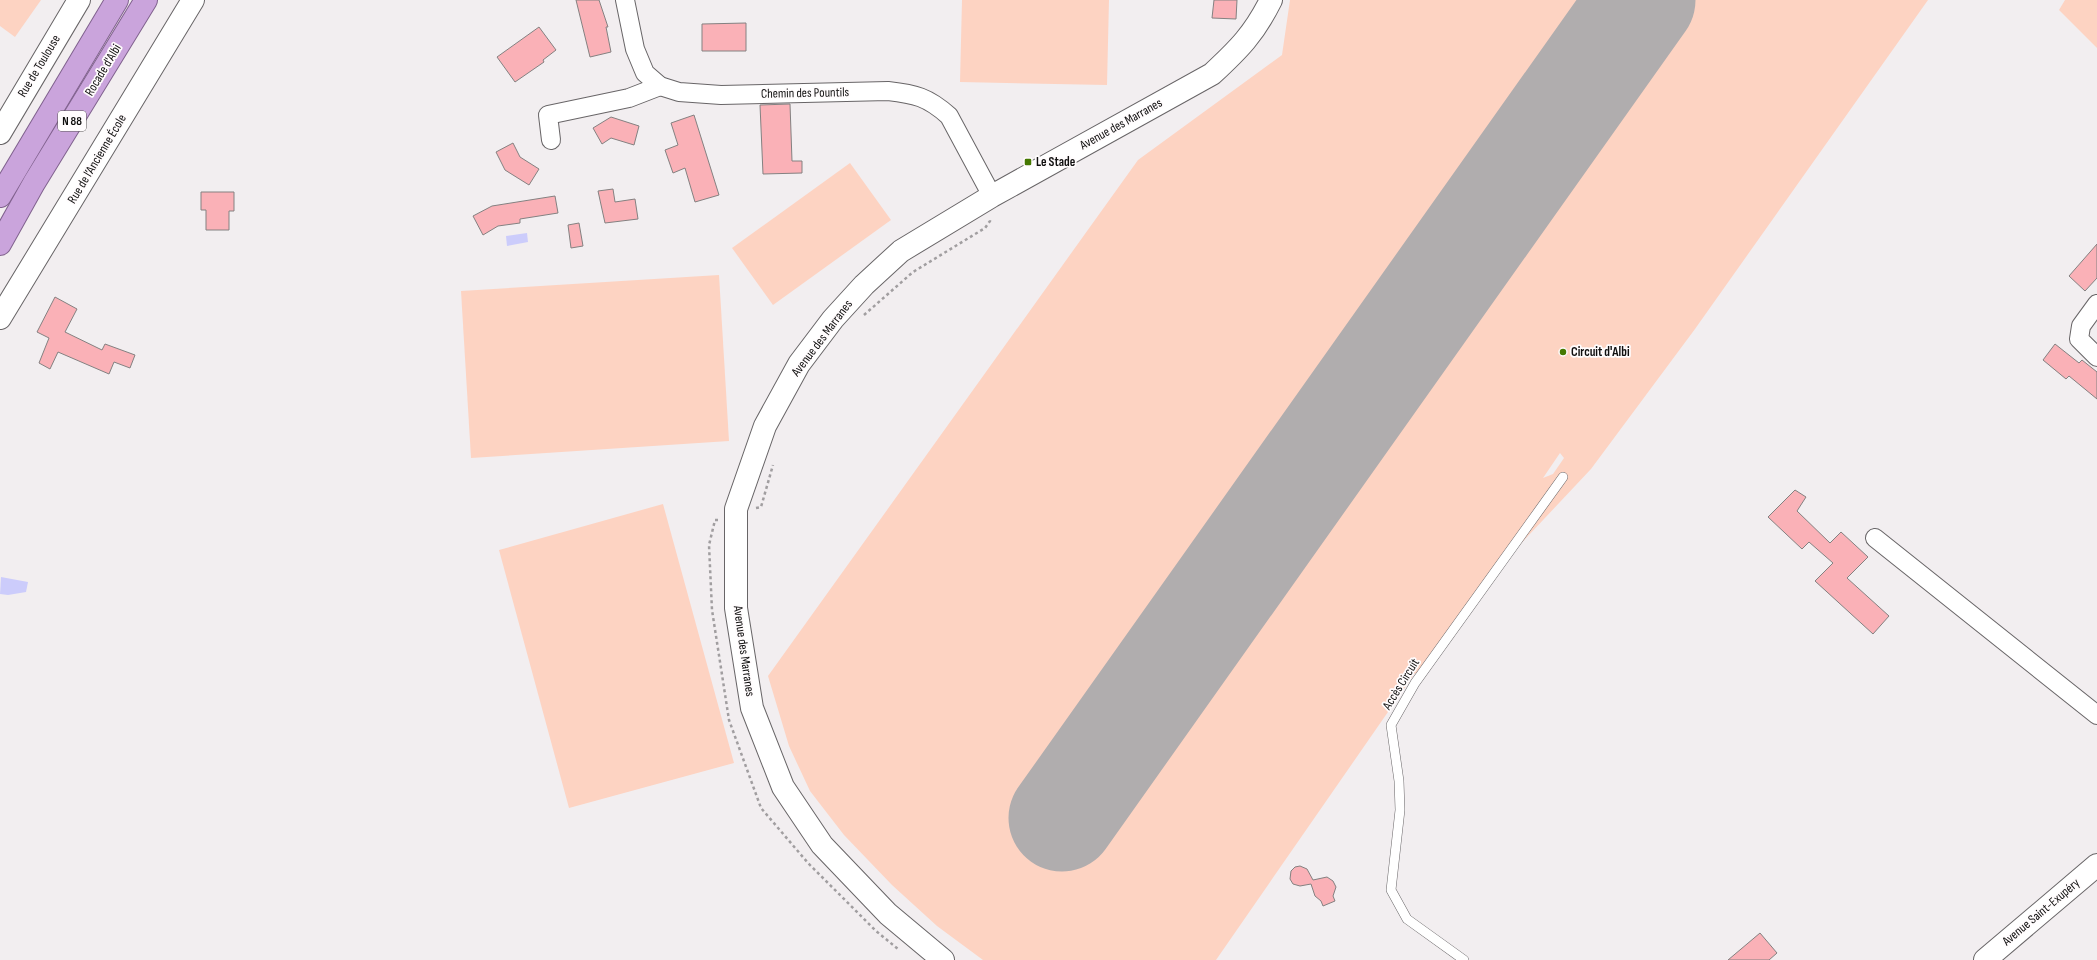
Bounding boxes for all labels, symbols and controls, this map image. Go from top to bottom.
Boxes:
street label: Rue de Toulouse [14,32,64,100]
street label: Rocade d'Albi [81,41,125,99]
street label: Chemin des Pountils [761,84,850,102]
street label: Avenue des Marranes [1076,95,1165,154]
road number: N 88 [58,111,86,131]
street label: Rue de l’Ancienne École [64,111,130,207]
place label: Le Stade [1036,154,1076,170]
marker: Le Stade [1023,157,1033,167]
street label: Avenue des Marranes [787,296,856,380]
place label: Circuit d'Albi [1571,344,1630,360]
marker: Circuit d'Albi [1558,347,1568,357]
street label: Avenue des Marranes [730,603,758,698]
street label: Accès Circuit [1379,655,1423,713]
street label: Avenue Saint-Exupéry [1998,875,2083,950]

